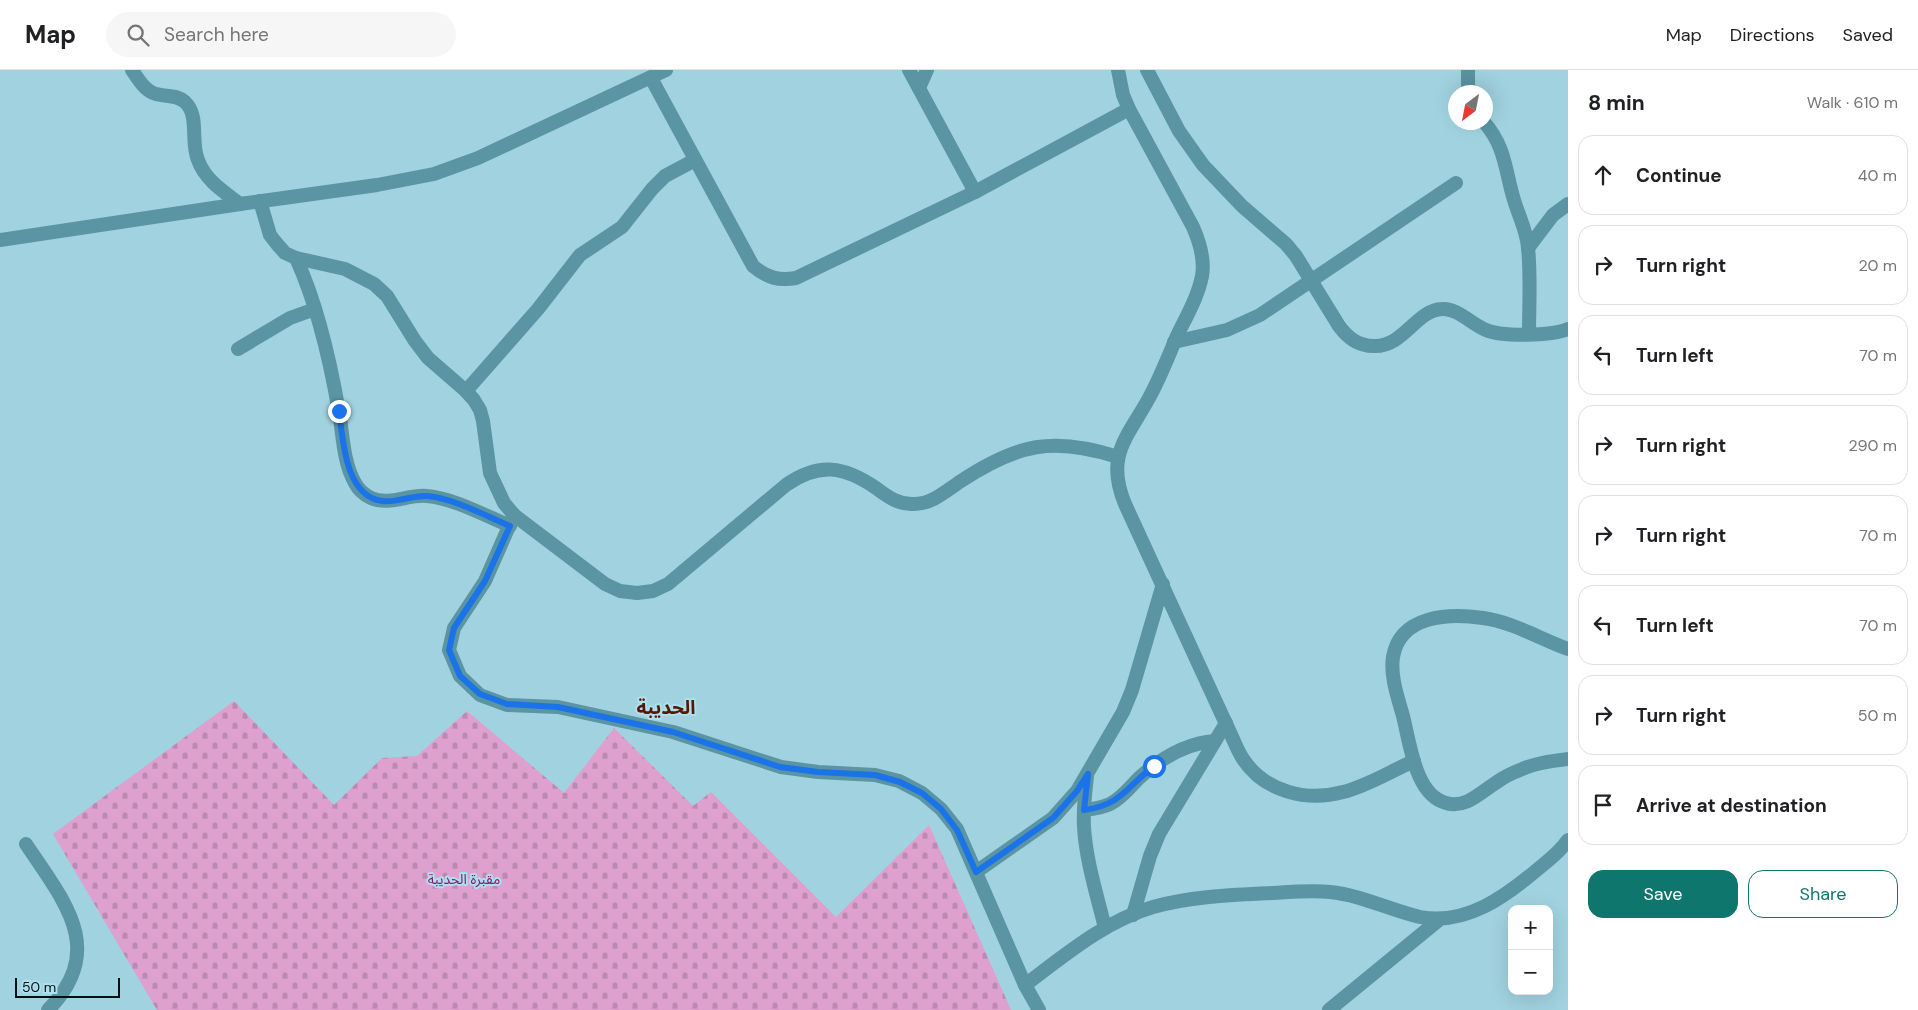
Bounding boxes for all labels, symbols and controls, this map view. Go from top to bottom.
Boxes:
search box [106,12,456,57]
text: Map [25,19,76,50]
icon: search [124,21,152,49]
text: Search here [164,22,269,47]
text: Map [1666,23,1702,47]
text: Directions [1730,23,1815,47]
text: Saved [1843,23,1893,47]
north arrow [1448,85,1493,130]
text: 8 min [1588,89,1645,117]
text: Walk · 610 m [1807,92,1898,113]
icon: ahead [1589,161,1617,189]
text: Continue [1636,163,1722,188]
text: 40 m [1858,165,1897,186]
icon: right [1589,251,1617,279]
text: Turn right [1636,253,1726,278]
text: 20 m [1858,255,1897,276]
icon: left [1589,341,1617,369]
text: Turn left [1636,343,1714,368]
text: 70 m [1859,345,1897,366]
route end [328,400,351,423]
icon: right [1589,431,1617,459]
text: Turn right [1636,433,1726,458]
text: 290 m [1848,435,1897,456]
icon: right [1589,521,1617,549]
text: Turn right [1636,523,1726,548]
text: 70 m [1859,525,1897,546]
icon: left [1589,611,1617,639]
text: Turn left [1636,613,1714,638]
text: 70 m [1859,615,1897,636]
district label: الحديبة [637,695,695,720]
icon: right [1589,701,1617,729]
text: Turn right [1636,703,1726,728]
text: 50 m [1858,705,1897,726]
route start [1143,755,1166,778]
icon: arrive [1589,791,1617,819]
text: Arrive at destination [1636,793,1827,818]
park label: مقبرة الحديبة [428,870,500,888]
button: Save [1588,870,1738,918]
button: Share [1748,870,1898,918]
map controls [1508,905,1553,995]
button: + [1508,905,1553,950]
button: − [1508,950,1553,995]
scale bar [15,975,120,998]
text: 50 m [22,978,56,996]

